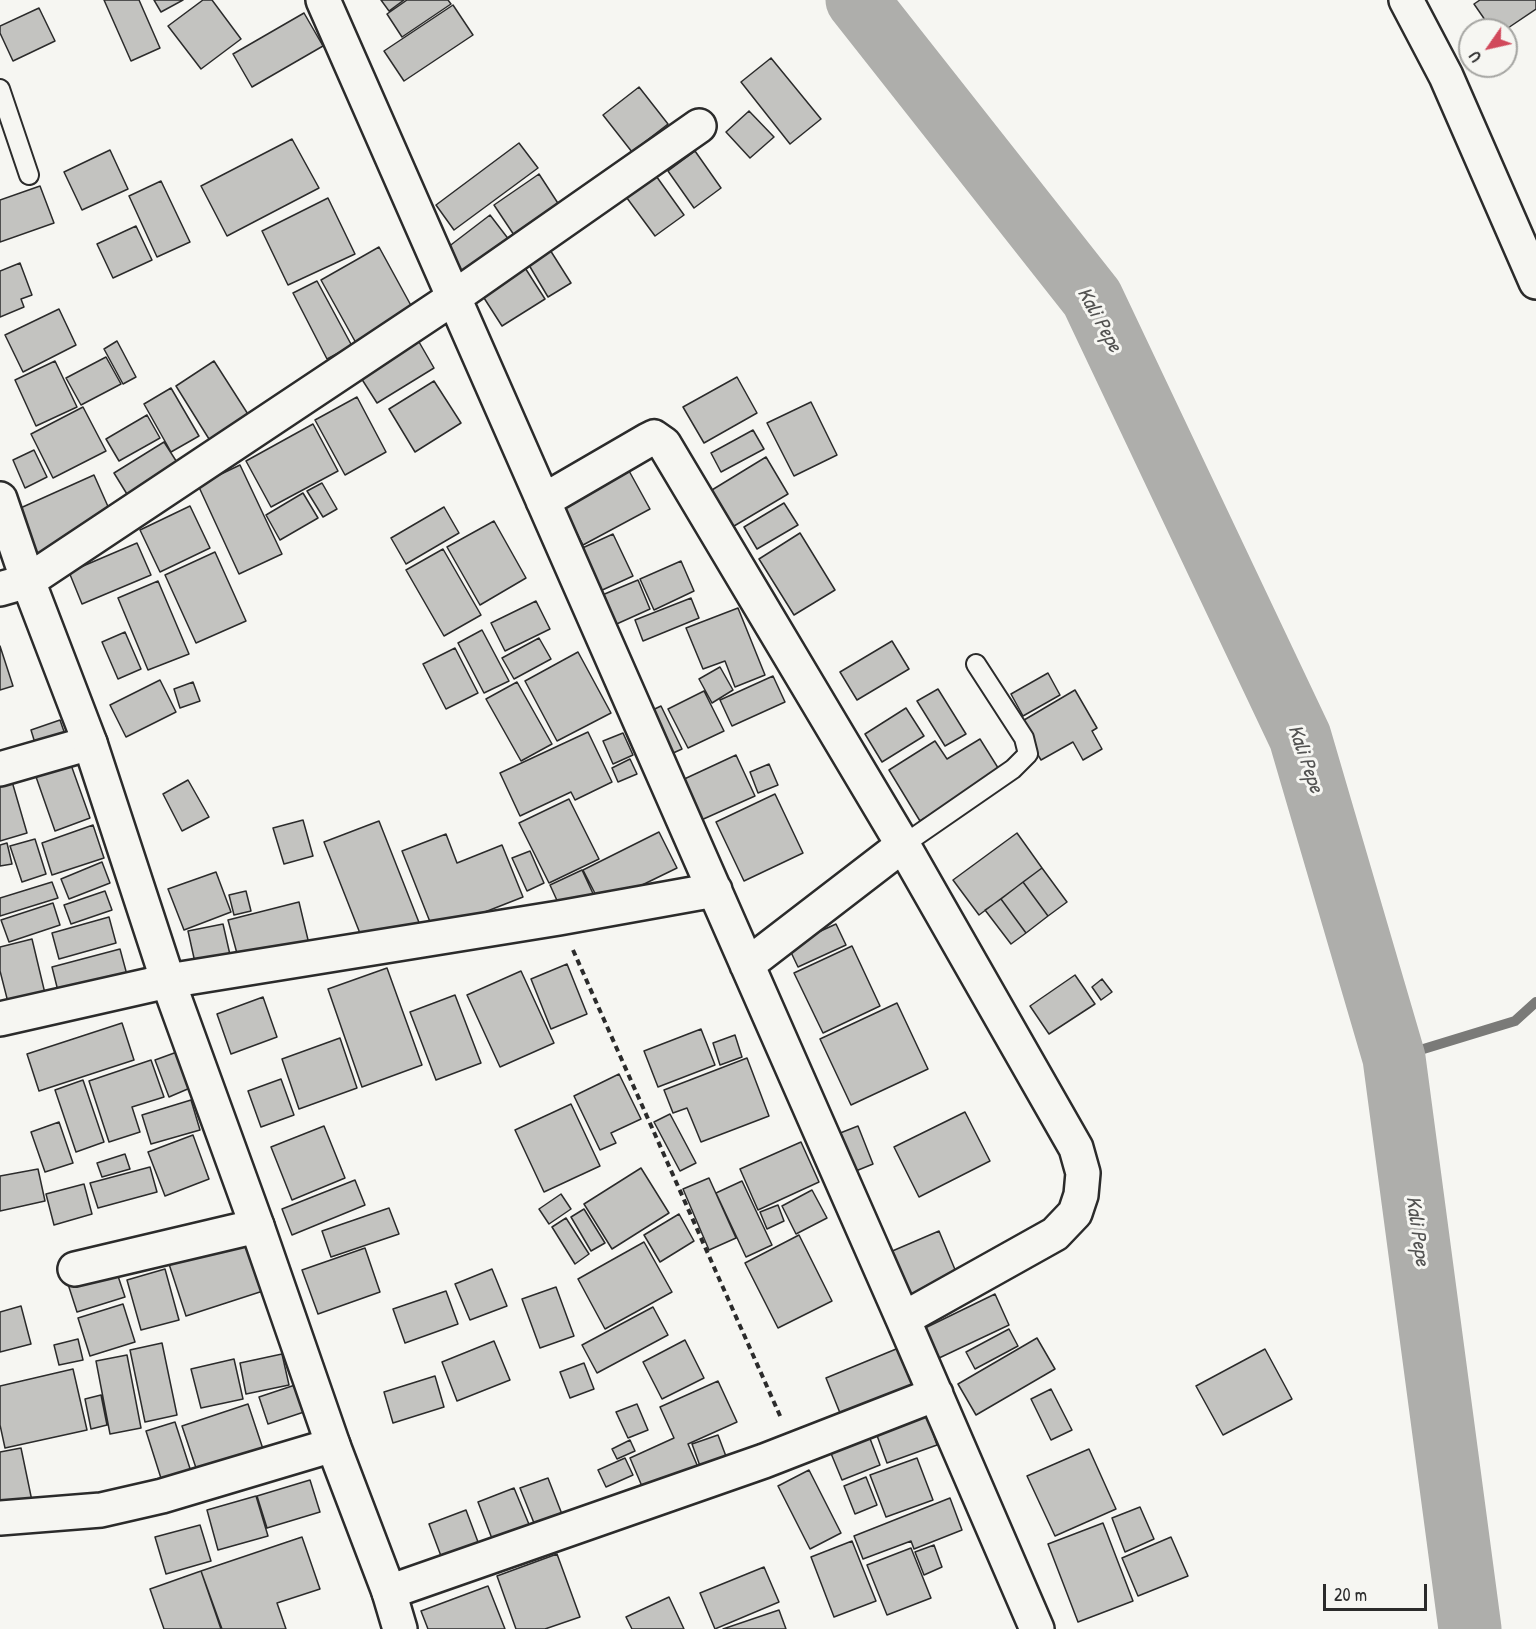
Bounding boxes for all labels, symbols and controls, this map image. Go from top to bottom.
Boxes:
north arrow [1458,18,1518,78]
text: U [1463,47,1486,67]
water label: Kali Pepe [1071,283,1127,357]
water label: Kali Pepe [1282,722,1328,796]
water label: Kali Pepe [1400,1195,1434,1267]
scale bar [1326,1572,1430,1610]
text: 20 m [1334,1582,1367,1607]

